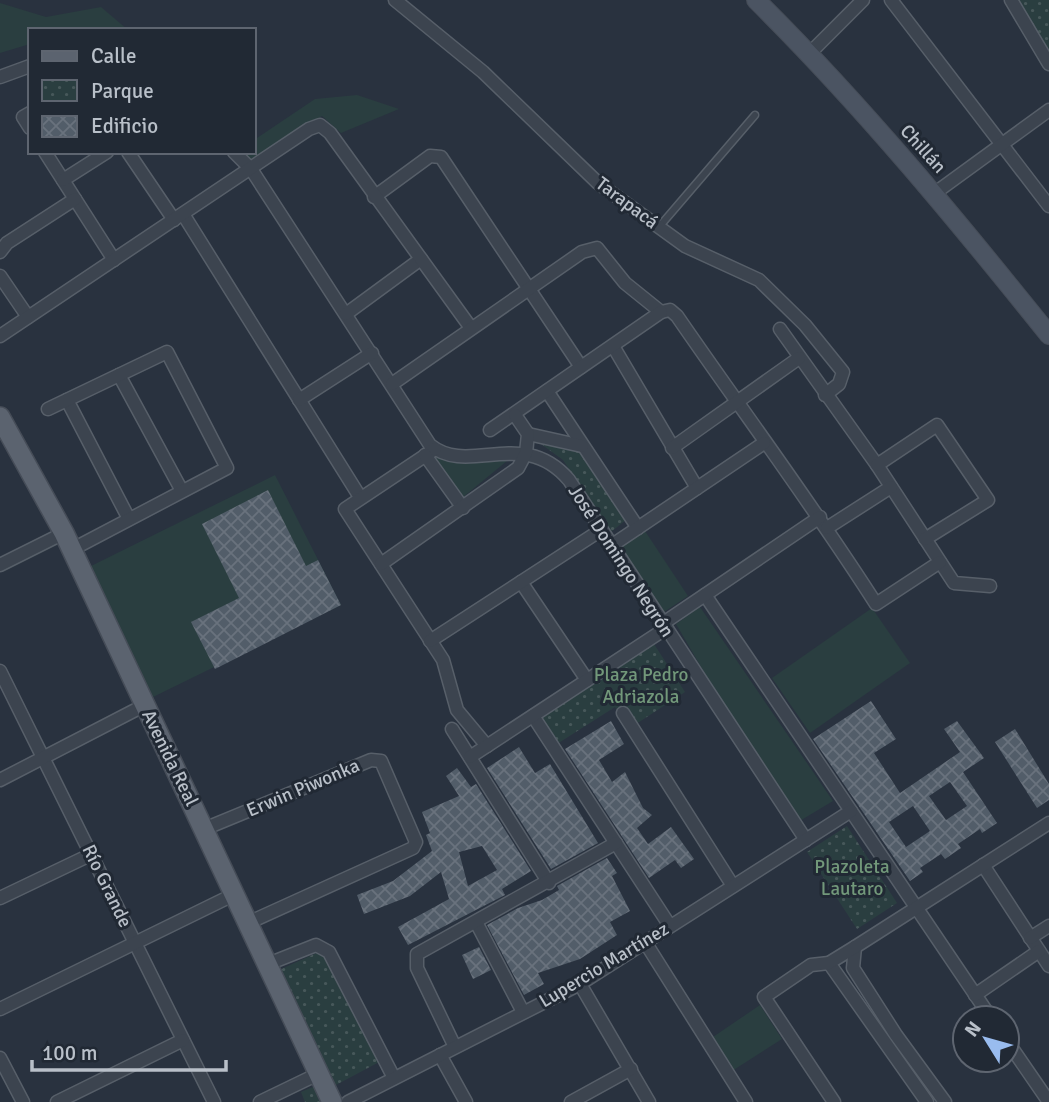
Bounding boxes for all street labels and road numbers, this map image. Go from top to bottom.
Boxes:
street label: Chillán [895,119,951,179]
street label: Tarapacá [591,172,663,234]
street label: José Domingo Negrón [563,480,679,642]
street label: Avenida Real [136,706,204,810]
street label: Erwin Piwonka [243,753,363,823]
street label: Río Grande [77,841,137,931]
street label: Lupercio Martínez [535,917,673,1013]

